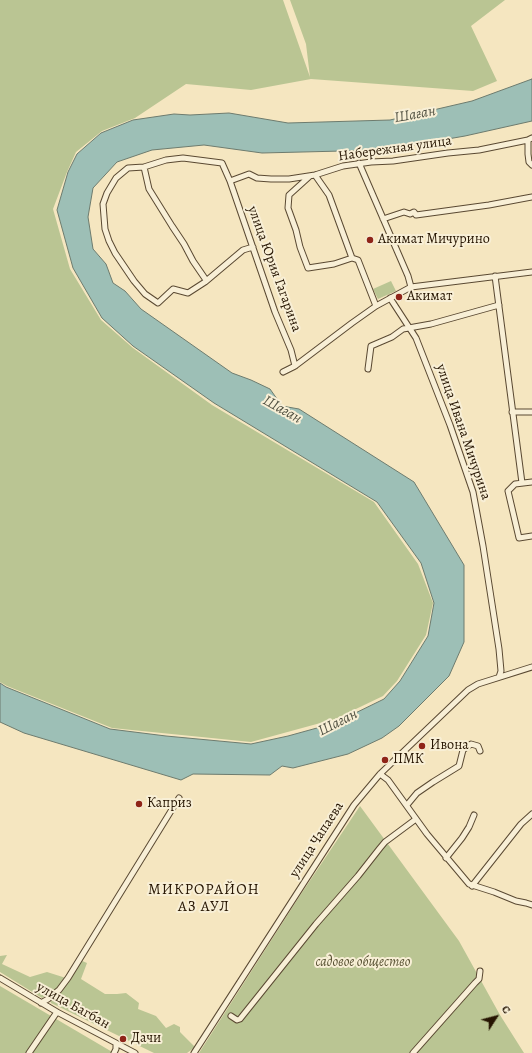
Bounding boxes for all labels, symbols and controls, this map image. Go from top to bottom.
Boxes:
water label: Шаған [393,103,437,127]
street label: Набережная улица [337,133,453,165]
street label: улица Юрия Гагарина [243,204,305,334]
place label: Акимат Мичурино [378,232,490,248]
marker: Акимат Мичурино [365,235,375,245]
place label: Акимат [407,289,452,305]
marker: Акимат [394,292,404,302]
street label: улица Ивана Мичурина [432,362,494,502]
water label: Шаған [259,392,305,428]
water label: Шаған [315,705,361,741]
place label: Ивона [430,738,469,754]
marker: Ивона [417,741,427,751]
place label: ПМК [393,752,424,768]
marker: ПМК [380,755,390,765]
place label: Каприз [147,796,192,812]
marker: Каприз [134,799,144,809]
street label: улица Чапаева [286,799,348,881]
district label: МИКРОРАЙОН АЗ АУЛ [148,881,260,916]
park label: садовое общество [316,955,410,971]
street label: улица Багбан [33,979,113,1033]
north arrow [476,997,516,1037]
text: С [498,1003,514,1017]
place label: Дачи [131,1031,161,1047]
marker: Дачи [118,1034,128,1044]

